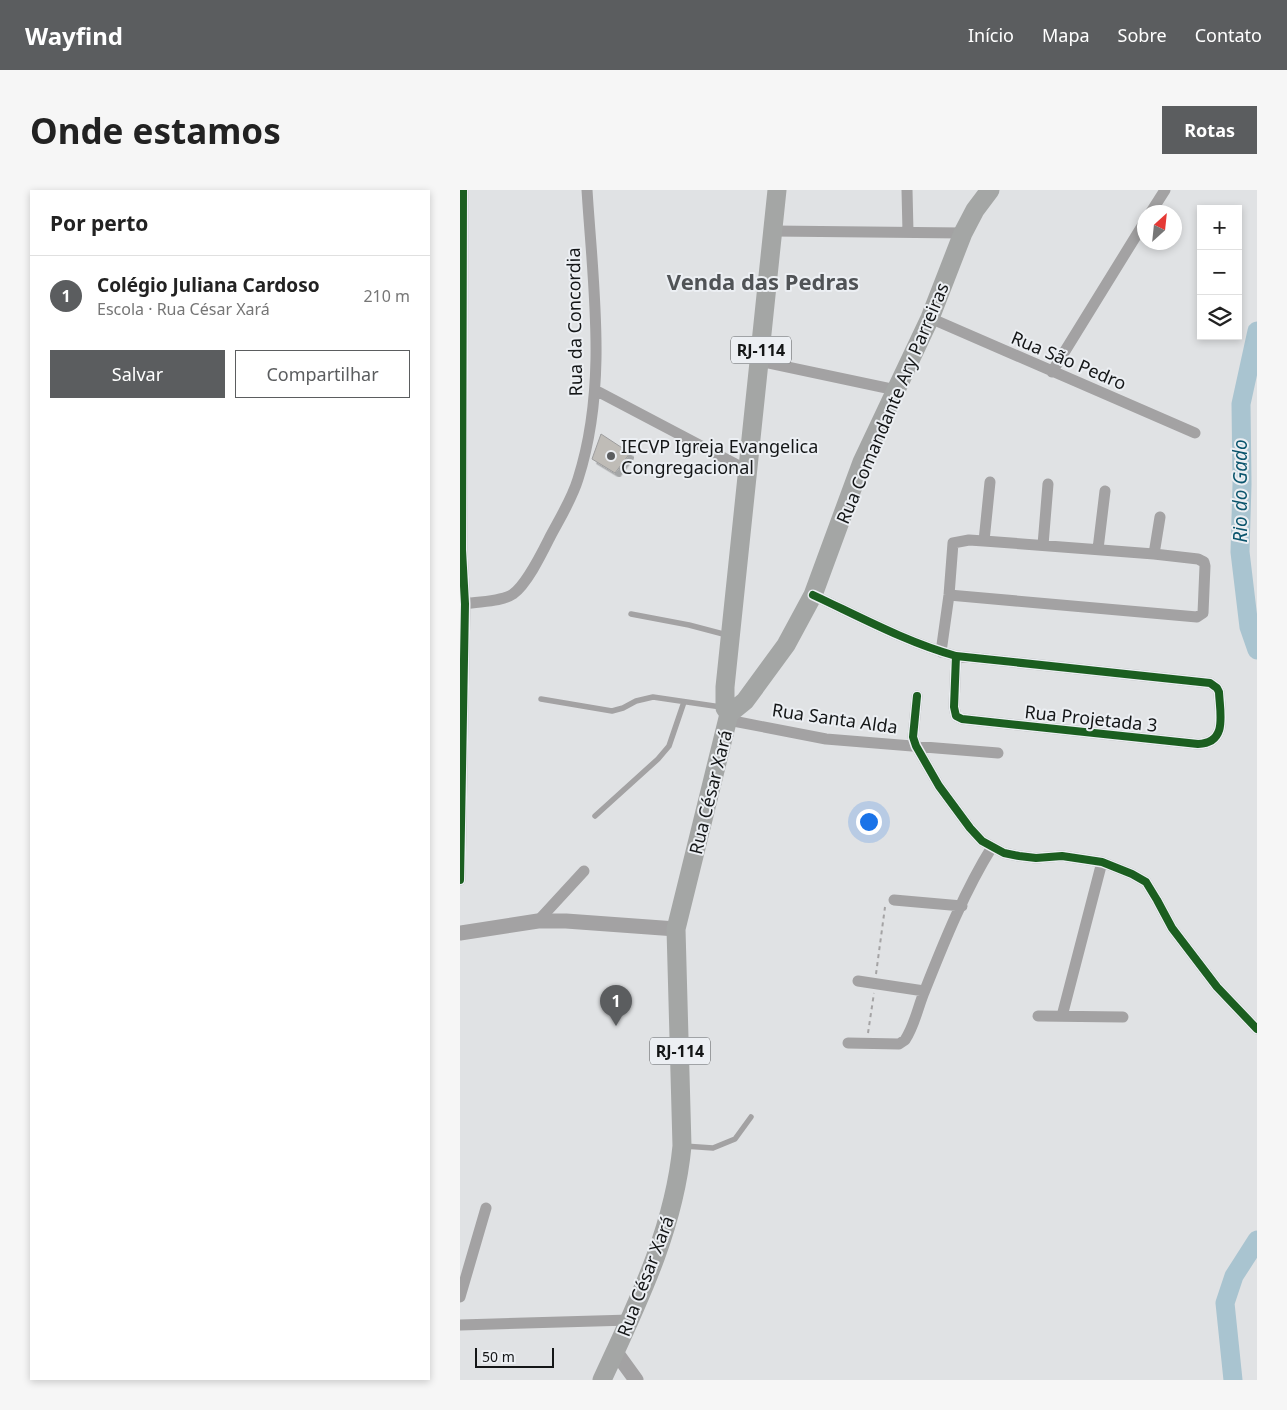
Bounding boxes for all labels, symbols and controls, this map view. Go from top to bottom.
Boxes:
text: Wayfind [25,19,123,52]
text: Início [968,23,1014,47]
text: Mapa [1042,23,1090,47]
text: Sobre [1118,23,1167,47]
text: Contato [1195,23,1262,47]
button: Rotas [1162,106,1257,154]
text: Onde estamos [30,107,281,154]
north arrow [1137,205,1182,250]
map controls [1197,205,1242,340]
button: + [1197,205,1242,250]
text: Por perto [50,209,148,237]
street label: Rua da Concordia [561,247,587,397]
button: − [1197,250,1242,295]
district label: Venda das Pedras [667,266,859,296]
text: Colégio Juliana Cardoso [97,272,320,298]
street label: Rua Comandante Ary Parreiras [830,279,954,527]
text: 1 [61,285,71,307]
text: 210 m [363,285,410,307]
button: layers [1197,295,1242,340]
text: Escola · Rua César Xará [97,298,270,320]
street label: Rua São Pedro [1008,325,1130,395]
road number: RJ-114 [731,336,791,364]
button: Salvar [50,350,225,398]
button: Compartilhar [235,350,410,398]
place label: IECVP Igreja Evangelica Congregacional [621,434,818,479]
water label: Rio do Gado [1227,439,1253,543]
marker: IECVP Igreja Evangelica Congregacional [605,450,617,462]
street label: Rua Santa Alda [771,697,899,739]
street label: Rua Projetada 3 [1023,699,1159,737]
street label: Rua César Xará [683,727,737,857]
your location [856,809,882,835]
pin: 1 [600,985,632,1026]
road number: RJ-114 [650,1038,710,1064]
street label: Rua César Xará [611,1212,679,1340]
scale bar [475,1345,554,1368]
text: 50 m [482,1347,515,1366]

